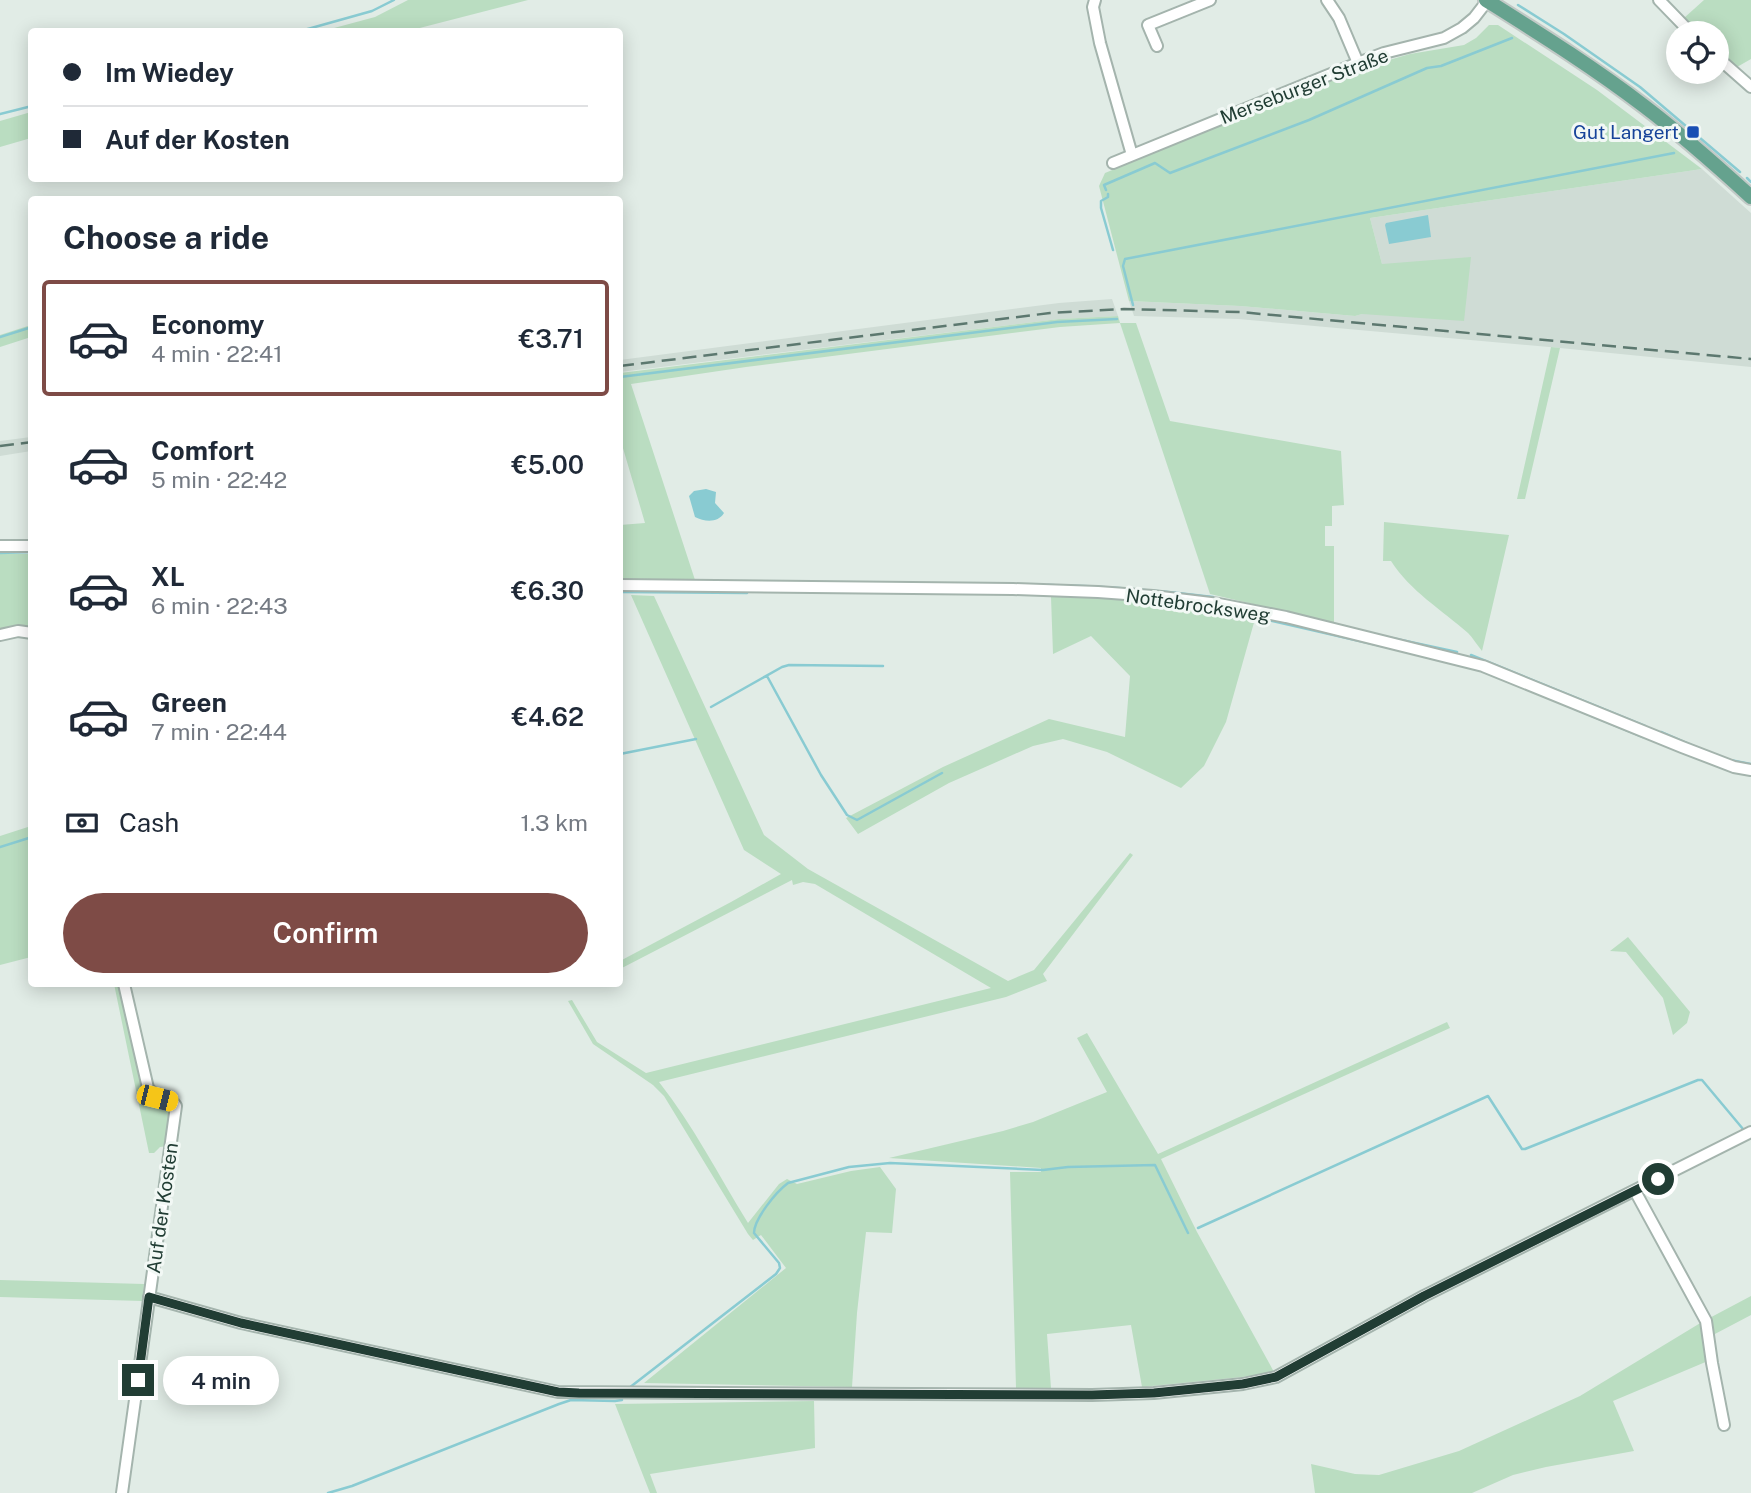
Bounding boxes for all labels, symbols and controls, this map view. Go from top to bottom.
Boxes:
map controls [1666,21,1729,84]
button: locate [1666,21,1729,84]
street label: Merseburger Straße [1217,44,1391,128]
text: Im Wiedey [105,57,234,88]
place label: Gut Langert [1573,121,1679,143]
text: Auf der Kosten [105,124,290,155]
marker: Gut Langert [1685,124,1701,140]
text: Choose a ride [63,219,269,256]
icon: car [67,307,130,370]
text: Economy [151,309,264,340]
text: €3.71 [519,323,584,354]
text: 4 min · 22:41 [151,340,283,367]
icon: car [67,433,130,496]
text: Comfort [151,435,254,466]
text: €5.00 [511,449,584,480]
text: 5 min · 22:42 [151,466,287,493]
icon: car [67,559,130,622]
text: XL [151,561,185,592]
text: €6.30 [511,575,584,606]
street label: Nottebrocksweg [1124,584,1272,626]
text: 6 min · 22:43 [151,592,288,619]
icon: car [67,685,130,748]
text: Green [151,687,227,718]
text: €4.62 [512,701,584,732]
text: 7 min · 22:44 [151,718,287,745]
icon: cash [63,804,101,842]
text: Cash [119,807,179,838]
text: 1.3 km [521,809,588,836]
button: Confirm [63,893,588,973]
car [135,1083,180,1113]
street label: Auf der Kosten [142,1141,182,1275]
route start [1642,1163,1674,1195]
callout: 4 min [162,1356,278,1404]
route end [122,1364,154,1396]
text: 4 min [191,1367,251,1394]

